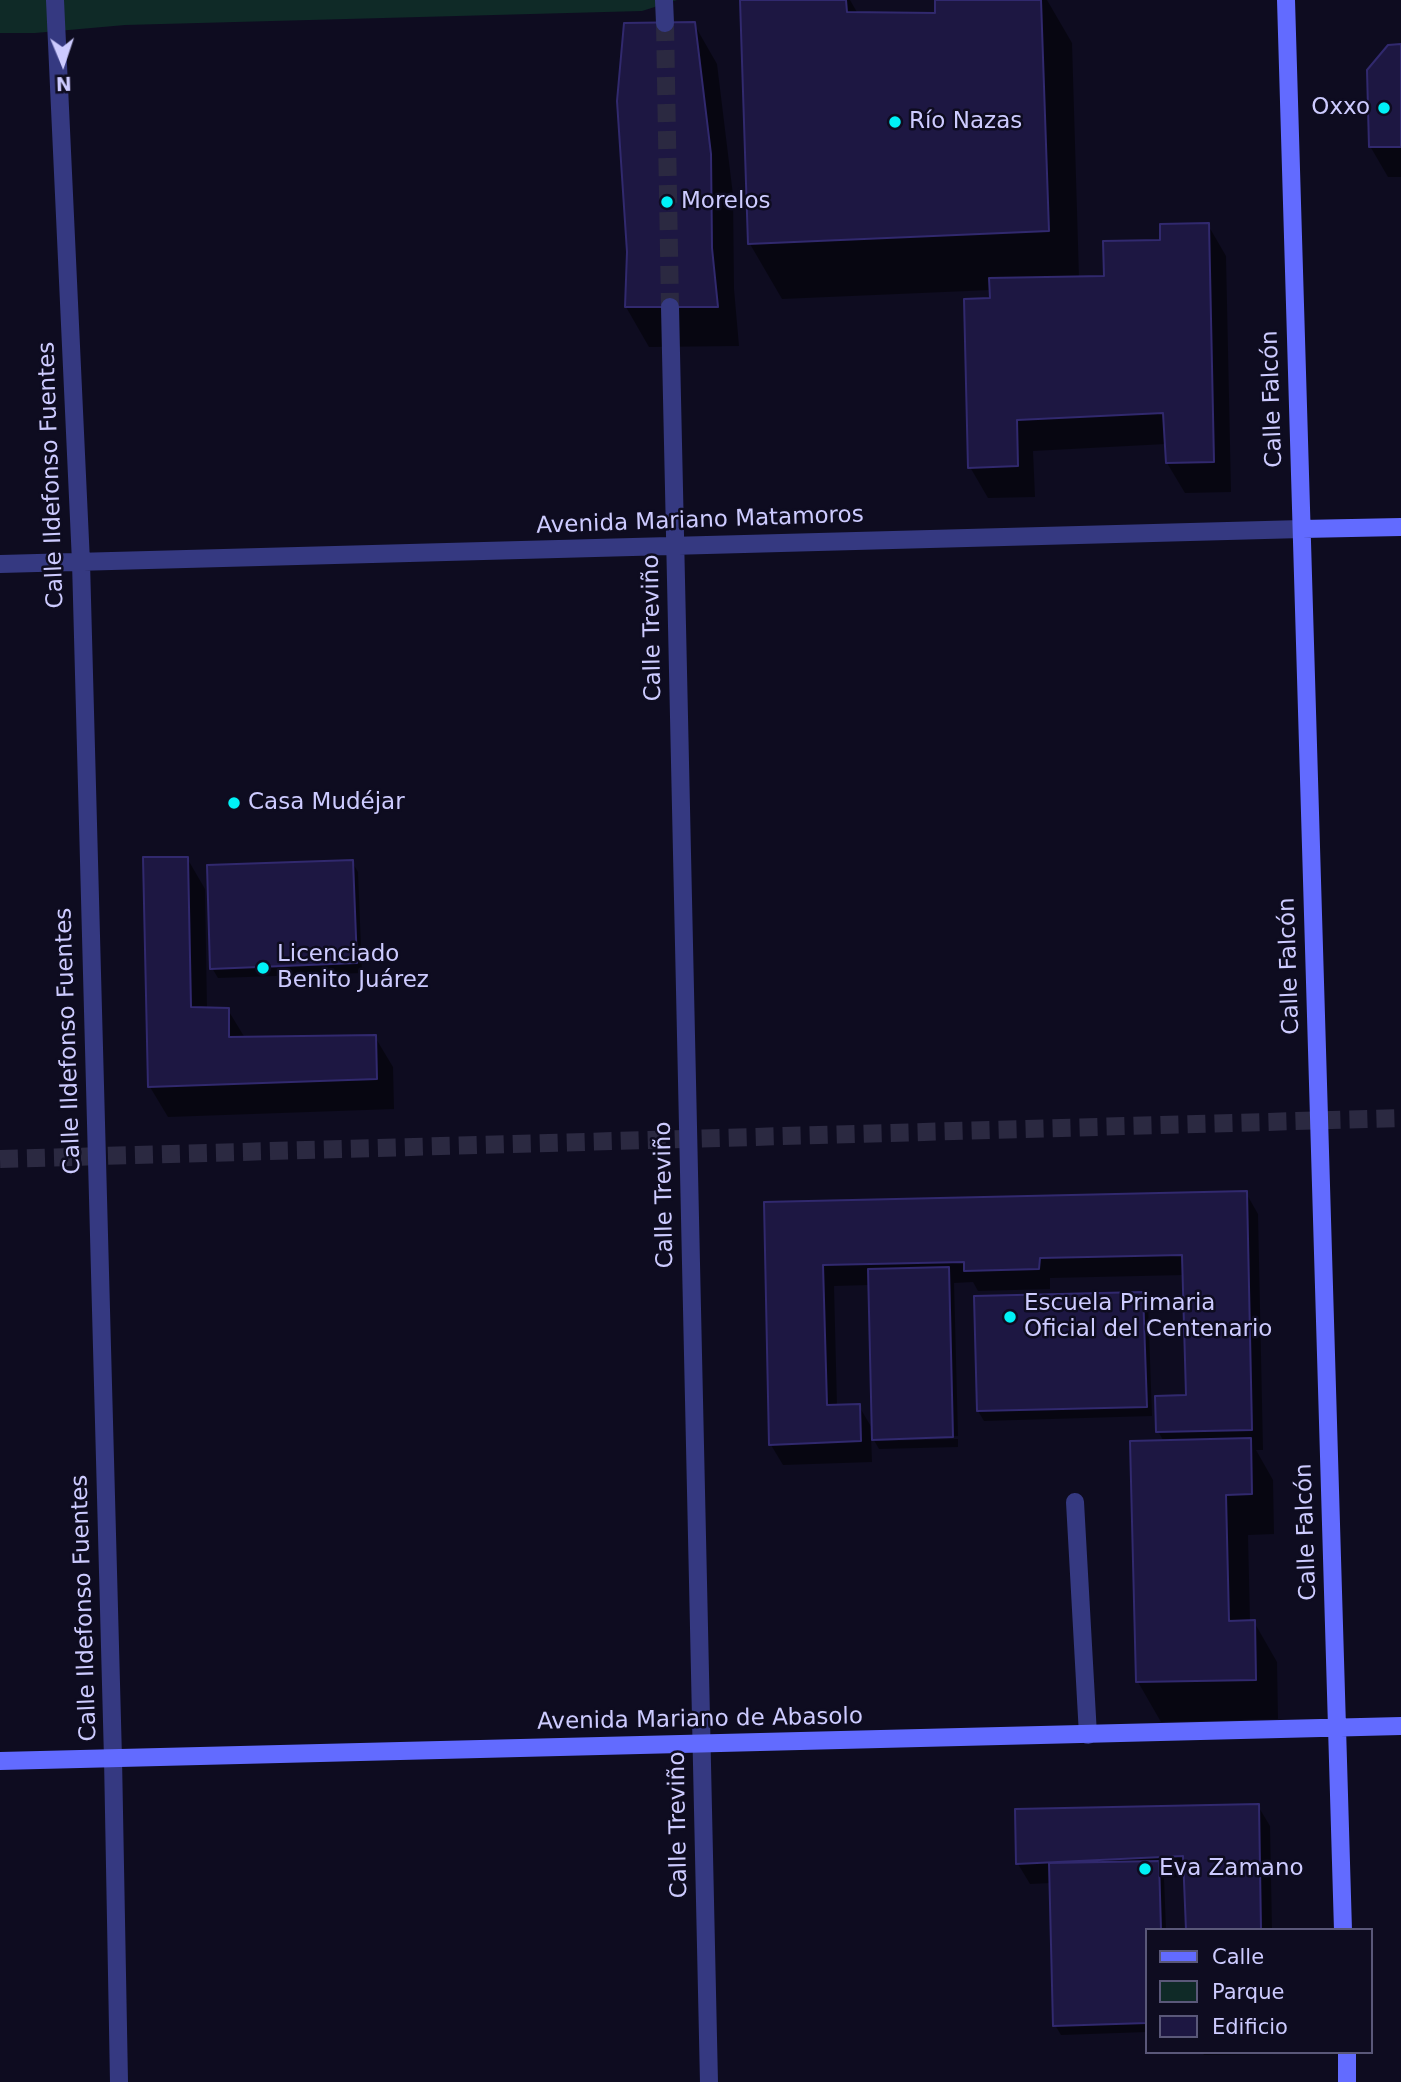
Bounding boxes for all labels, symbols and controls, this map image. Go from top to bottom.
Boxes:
north arrow [28,28,98,98]
text: N [55,73,72,95]
place label: Oxxo [1311,94,1370,122]
marker: Oxxo [1376,100,1392,116]
place label: Río Nazas [909,108,1022,136]
marker: Río Nazas [887,114,903,130]
place label: Morelos [681,188,770,216]
marker: Morelos [659,194,675,210]
street label: Calle Falcón [1257,330,1289,468]
street label: Calle Ildefonso Fuentes [34,341,70,609]
street label: Avenida Mariano Matamoros [536,501,864,541]
street label: Calle Treviño [638,554,668,702]
place label: Casa Mudéjar [248,789,405,817]
marker: Casa Mudéjar [226,795,242,811]
street label: Calle Falcón [1274,897,1306,1035]
street label: Calle Ildefonso Fuentes [51,907,87,1175]
place label: Licenciado Benito Juárez [277,941,429,995]
marker: Licenciado Benito Juárez [255,960,271,976]
street label: Calle Treviño [650,1121,680,1269]
place label: Escuela Primaria Oficial del Centenario [1024,1290,1272,1344]
marker: Escuela Primaria Oficial del Centenario [1002,1309,1018,1325]
street label: Calle Falcón [1291,1463,1323,1601]
street label: Calle Ildefonso Fuentes [67,1474,103,1742]
street label: Avenida Mariano de Abasolo [537,1703,863,1737]
street label: Calle Treviño [664,1751,694,1899]
place label: Eva Zamano [1159,1855,1304,1883]
marker: Eva Zamano [1137,1861,1153,1877]
legend [1146,1928,1373,2054]
text: Calle [1212,1945,1264,1969]
text: Parque [1212,1980,1284,2004]
text: Edificio [1212,2015,1288,2039]

